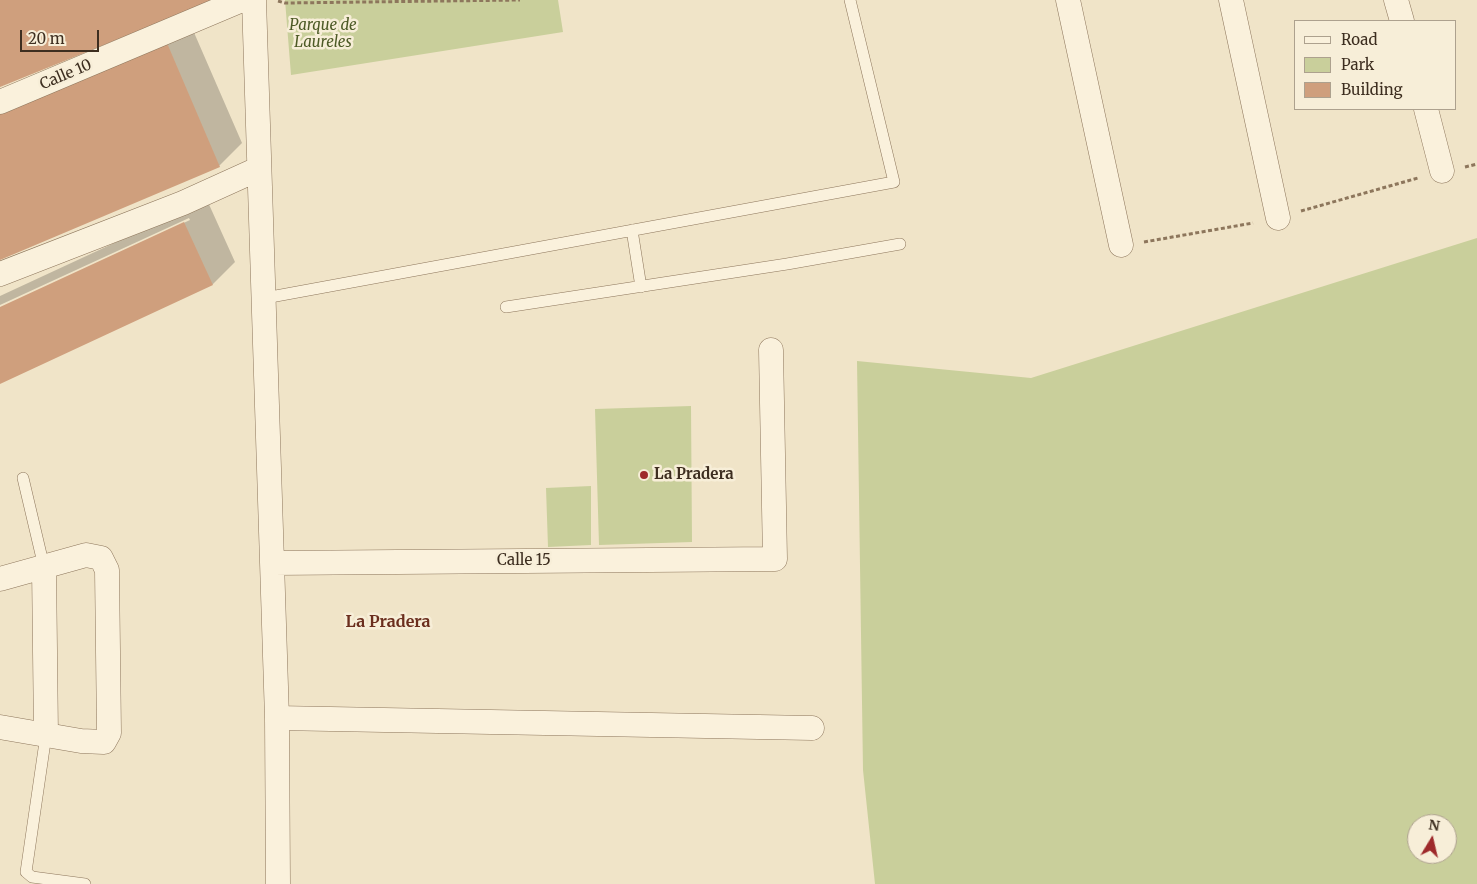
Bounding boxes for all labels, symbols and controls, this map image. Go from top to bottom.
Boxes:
park label: Parque de Laureles [289,17,357,52]
scale bar [22,20,101,52]
legend [1294,20,1457,110]
text: 20 m [28,29,65,48]
text: Road [1341,30,1377,49]
text: Park [1341,55,1374,74]
street label: Calle 10 [37,56,95,94]
text: Building [1341,80,1403,99]
place label: La Pradera [654,466,734,484]
marker: La Pradera [638,469,650,481]
street label: Calle 15 [497,552,551,570]
district label: La Pradera [346,612,430,632]
north arrow [1407,814,1457,864]
text: N [1427,815,1441,835]

